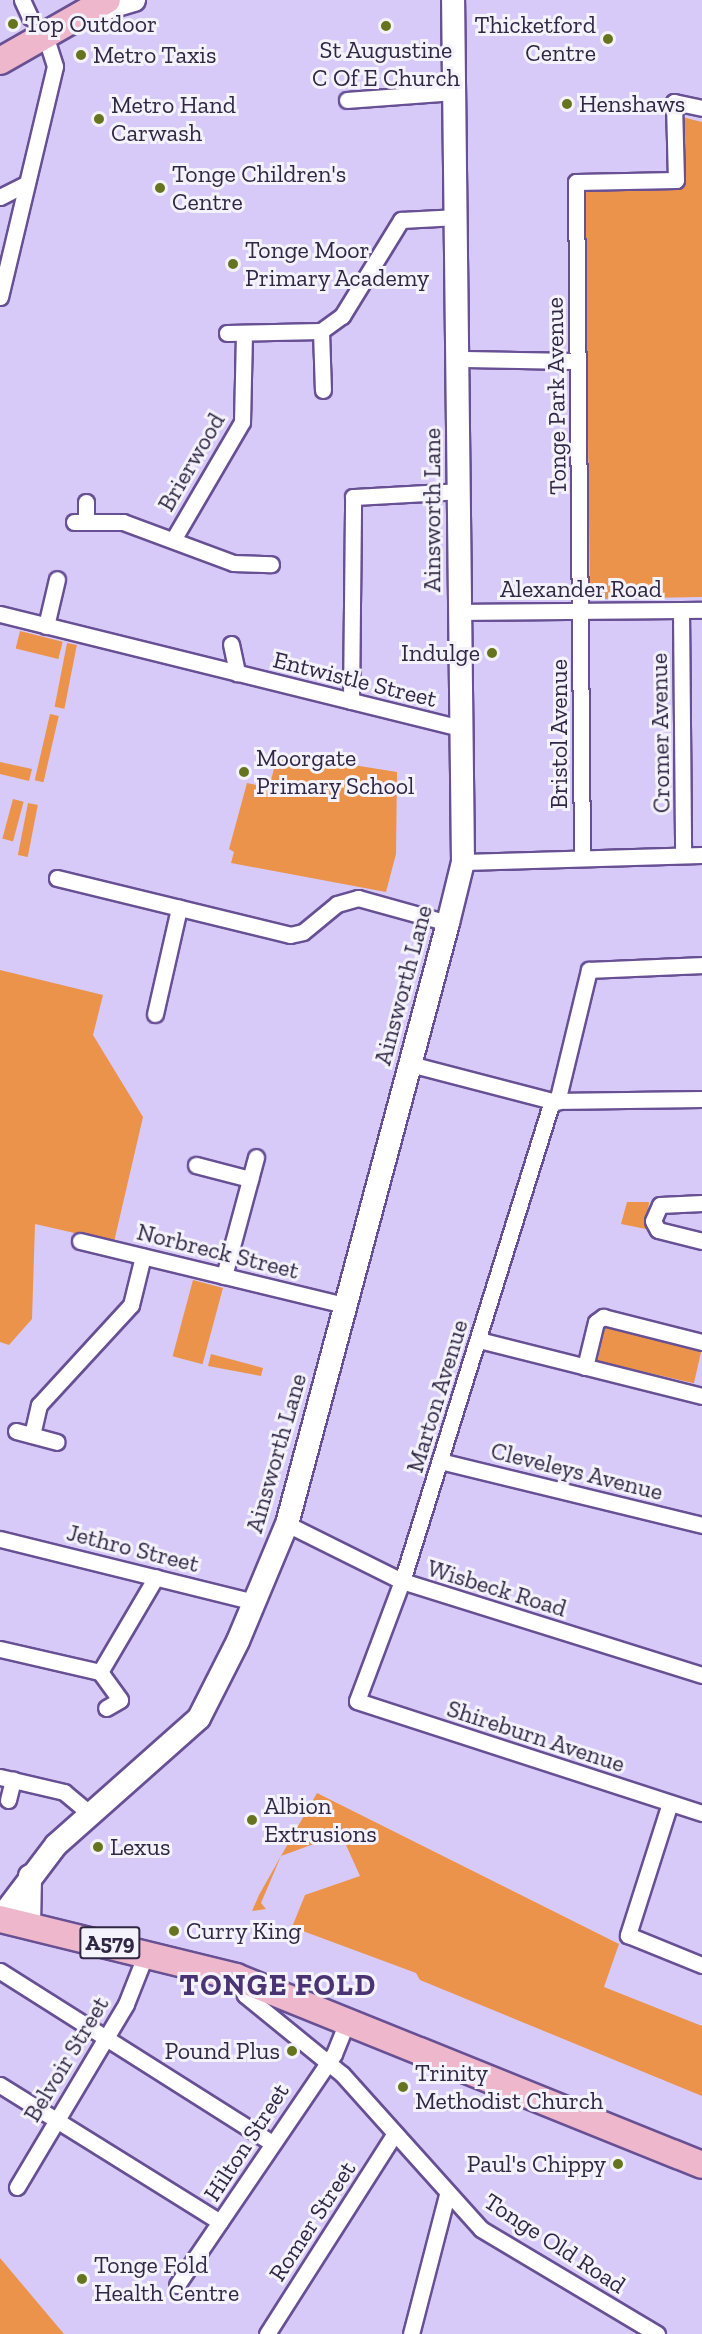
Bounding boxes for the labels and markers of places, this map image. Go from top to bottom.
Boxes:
place label: Top Outdoor [25,10,157,38]
place label: Thicketford Centre [475,11,596,67]
marker: Top Outdoor [6,17,20,31]
marker: St Augustine C Of E Church [379,19,393,33]
marker: Thicketford Centre [601,32,615,46]
place label: St Augustine C Of E Church [312,36,460,92]
place label: Metro Taxis [93,41,217,69]
marker: Metro Taxis [74,48,88,62]
place label: Henshaws [579,90,685,118]
place label: Metro Hand Carwash [111,91,236,147]
marker: Henshaws [560,97,574,111]
marker: Metro Hand Carwash [92,112,106,126]
place label: Tonge Children's Centre [172,160,346,216]
marker: Tonge Children's Centre [153,181,167,195]
place label: Tonge Moor Primary Academy [245,236,430,292]
marker: Tonge Moor Primary Academy [226,257,240,271]
place label: Indulge [401,639,480,667]
marker: Indulge [485,646,499,660]
place label: Moorgate Primary School [256,744,415,800]
marker: Moorgate Primary School [237,765,251,779]
place label: Albion Extrusions [264,1792,377,1848]
marker: Albion Extrusions [245,1813,259,1827]
place label: Lexus [110,1833,170,1861]
marker: Lexus [91,1840,105,1854]
place label: Curry King [186,1917,302,1945]
marker: Curry King [167,1924,181,1938]
place label: Pound Plus [164,2037,280,2065]
marker: Pound Plus [285,2044,299,2058]
place label: Trinity Methodist Church [415,2059,603,2115]
marker: Trinity Methodist Church [396,2080,410,2094]
place label: Paul's Chippy [467,2150,606,2178]
marker: Paul's Chippy [611,2157,625,2171]
place label: Tonge Fold Health Centre [94,2251,239,2307]
marker: Tonge Fold Health Centre [75,2272,89,2286]

